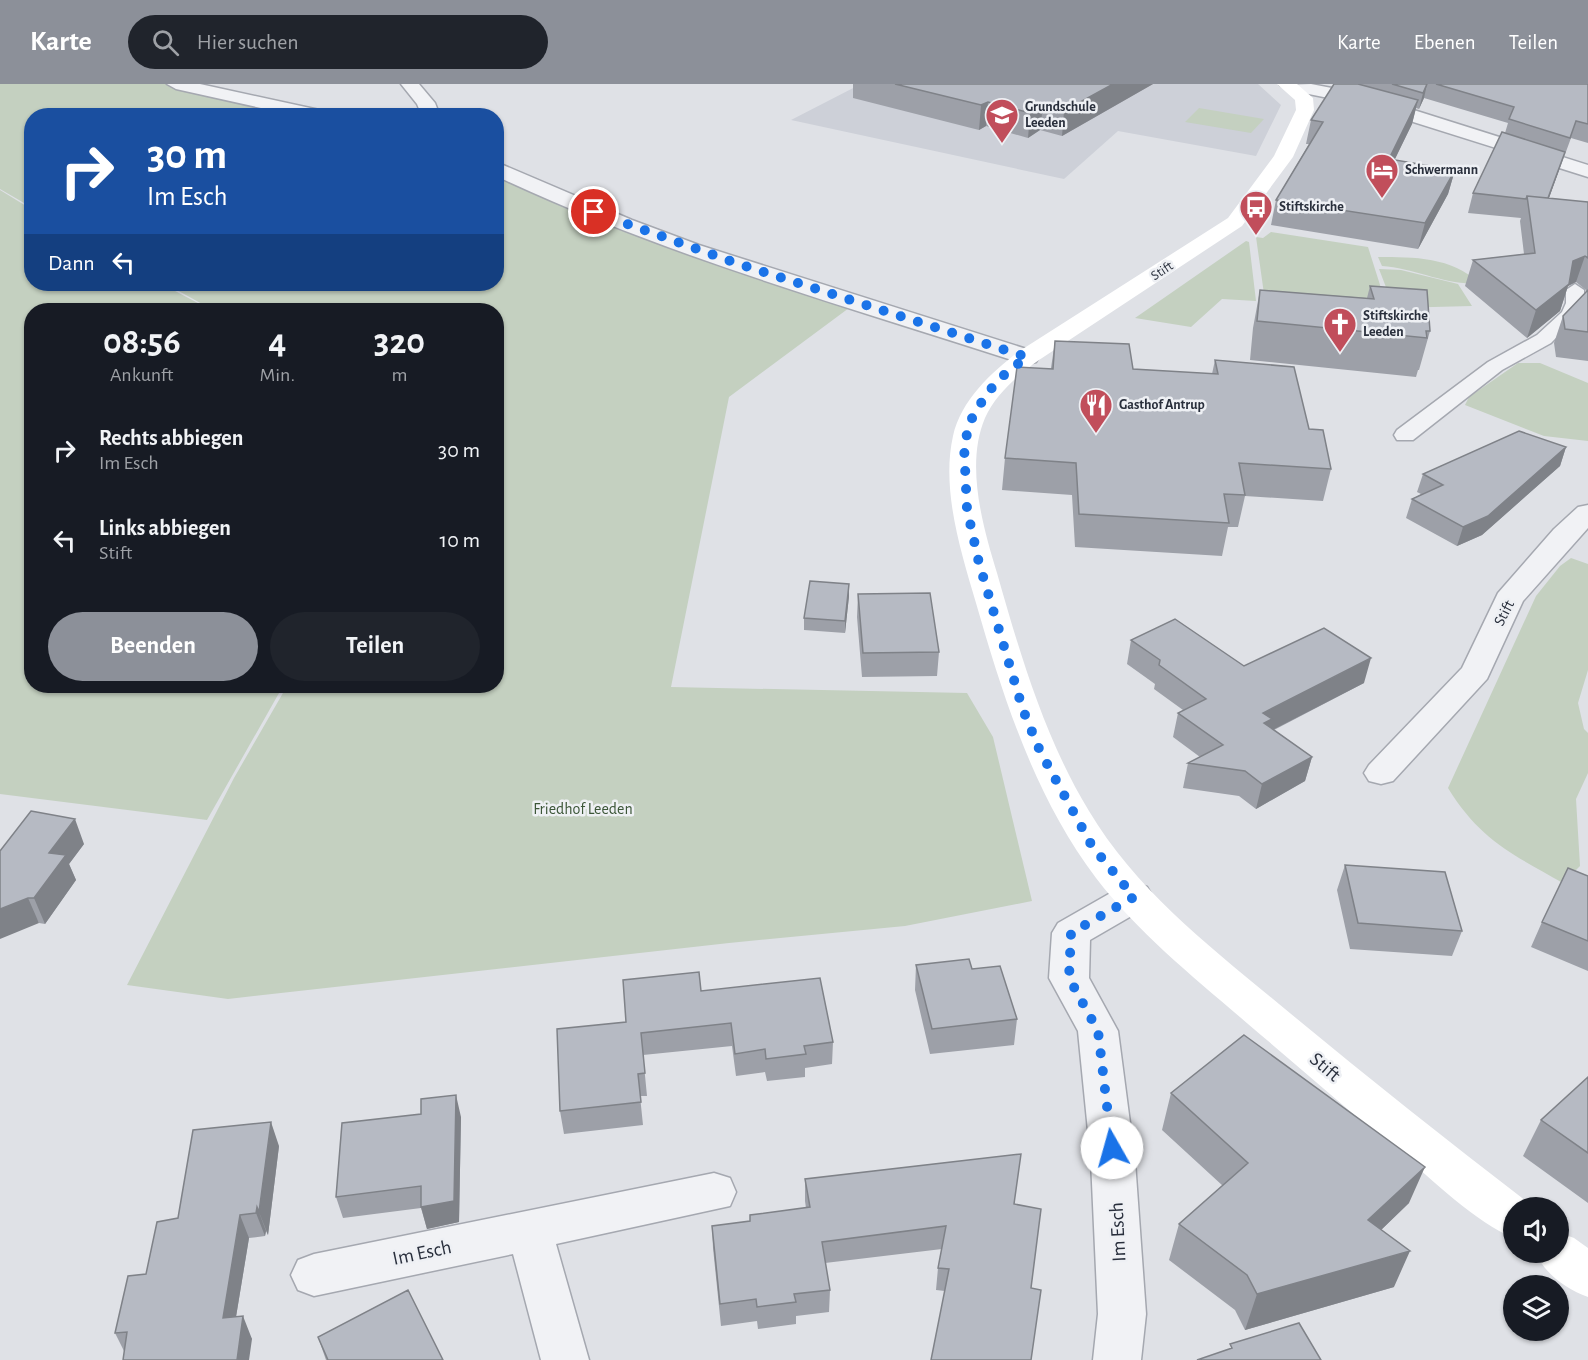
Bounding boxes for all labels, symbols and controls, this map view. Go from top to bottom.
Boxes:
search box [128,15,548,69]
icon: search [149,26,182,59]
text: Karte [30,28,92,56]
text: Hier suchen [197,31,299,53]
text: Karte [1337,32,1381,53]
text: Ebenen [1414,32,1476,53]
text: Teilen [1509,32,1558,53]
school or university icon: Grundschule Leeden [984,97,1020,144]
place label: Grundschule Leeden [1025,100,1096,130]
icon: right [48,132,126,210]
text: 30 m [147,134,227,176]
hotel icon: Schwermann [1364,152,1400,199]
place label: Schwermann [1405,163,1478,177]
text: Im Esch [147,183,227,210]
pin [568,186,619,237]
bus stop icon: Stiftskirche [1238,189,1274,236]
icon: arrive [577,195,610,228]
place label: Stiftskirche [1279,200,1344,214]
icon: left [107,246,140,279]
text: Dann [48,252,95,274]
street label: Stift [1148,259,1176,283]
church icon: Stiftskirche Leeden [1322,306,1358,353]
place label: Stiftskirche Leeden [1363,309,1428,339]
text: 08:56 [103,324,181,360]
text: 4 [268,324,286,360]
text: 320 [374,324,425,360]
text: Ankunft [110,365,173,385]
text: Min. [259,365,295,385]
text: m [391,365,407,385]
restaurant icon: Gasthof Antrup [1078,387,1114,434]
place label: Gasthof Antrup [1119,398,1205,412]
text: Rechts abbiegen [99,427,243,449]
icon: right [48,434,81,467]
text: 30 m [438,439,480,461]
text: Im Esch [99,453,159,473]
text: Links abbiegen [99,517,231,539]
icon: left [48,524,81,557]
text: 10 m [440,529,480,551]
text: Stift [99,543,132,563]
street label: Stift [1491,598,1517,628]
button: Beenden [48,612,258,681]
button: Teilen [270,612,480,681]
park label: Friedhof Leeden [533,801,633,817]
street label: Stift [1306,1049,1345,1086]
position arrow [1080,1116,1144,1180]
map controls [1503,1197,1569,1341]
button: sound [1503,1197,1569,1263]
street label: Im Esch [1106,1202,1130,1262]
street label: Im Esch [391,1237,453,1269]
button: layers [1503,1275,1569,1341]

